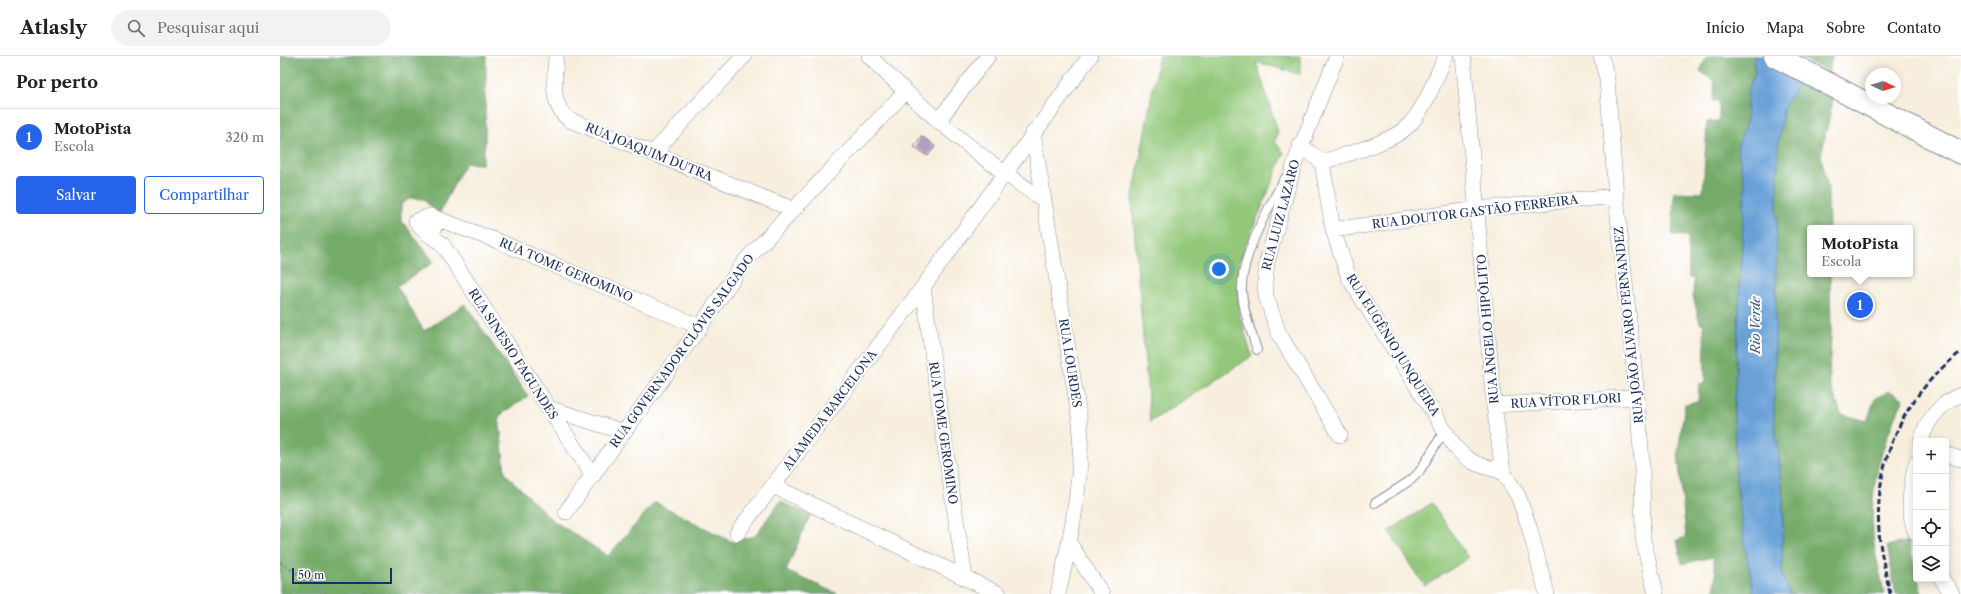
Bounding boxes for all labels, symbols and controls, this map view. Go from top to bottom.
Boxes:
search box [111,10,391,46]
text: Atlasly [20,16,87,39]
icon: search [125,17,147,39]
text: Pesquisar aqui [157,18,259,37]
text: Início [1706,19,1745,37]
text: Mapa [1767,19,1804,37]
text: Sobre [1826,19,1865,37]
text: Contato [1887,19,1941,37]
north arrow [1865,68,1901,104]
text: Por perto [16,72,98,92]
text: MotoPista [54,119,132,138]
street label: RUA JOAQUIM DUTRA [583,119,716,184]
text: 1 [26,129,32,145]
text: 320 m [226,129,264,145]
text: Escola [54,138,94,154]
street label: RUA LUIZ LAZARO [1258,158,1303,272]
button: Salvar [16,176,136,214]
button: Compartilhar [144,176,264,214]
street label: RUA DOUTOR GASTÃO FERREIRA [1371,190,1580,232]
popup [1807,225,1913,277]
street label: RUA JOÃO ÁLVARO FERNANDEZ [1610,226,1646,424]
street label: RUA TOME GEROMINO [497,234,635,305]
text: MotoPista [1821,234,1899,253]
street label: RUA GOVERNADOR CLÓVIS SALGADO [605,250,757,451]
text: Escola [1821,253,1861,269]
street label: RUA ÂNGELO HIPÓLITO [1472,254,1502,405]
your location [1209,259,1229,279]
street label: RUA EUGÊNIO JUNQUEIRA [1343,270,1445,420]
street label: RUA SINESIO FAGUNDES [465,285,561,422]
pin: 1 [1847,290,1873,320]
water label: Rio Verde [1747,296,1763,355]
street label: RUA LOURDES [1056,317,1085,409]
street label: ALAMEDA BARCELONA [779,346,880,474]
street label: RUA TOME GEROMINO [926,361,961,505]
street label: RUA VÍTOR FLORI [1510,389,1622,411]
map controls [1913,438,1949,582]
button: + [1913,438,1949,474]
button: − [1913,474,1949,510]
button: locate [1913,510,1949,546]
button: layers [1913,546,1949,582]
scale bar [292,566,392,585]
text: 50 m [298,568,324,582]

